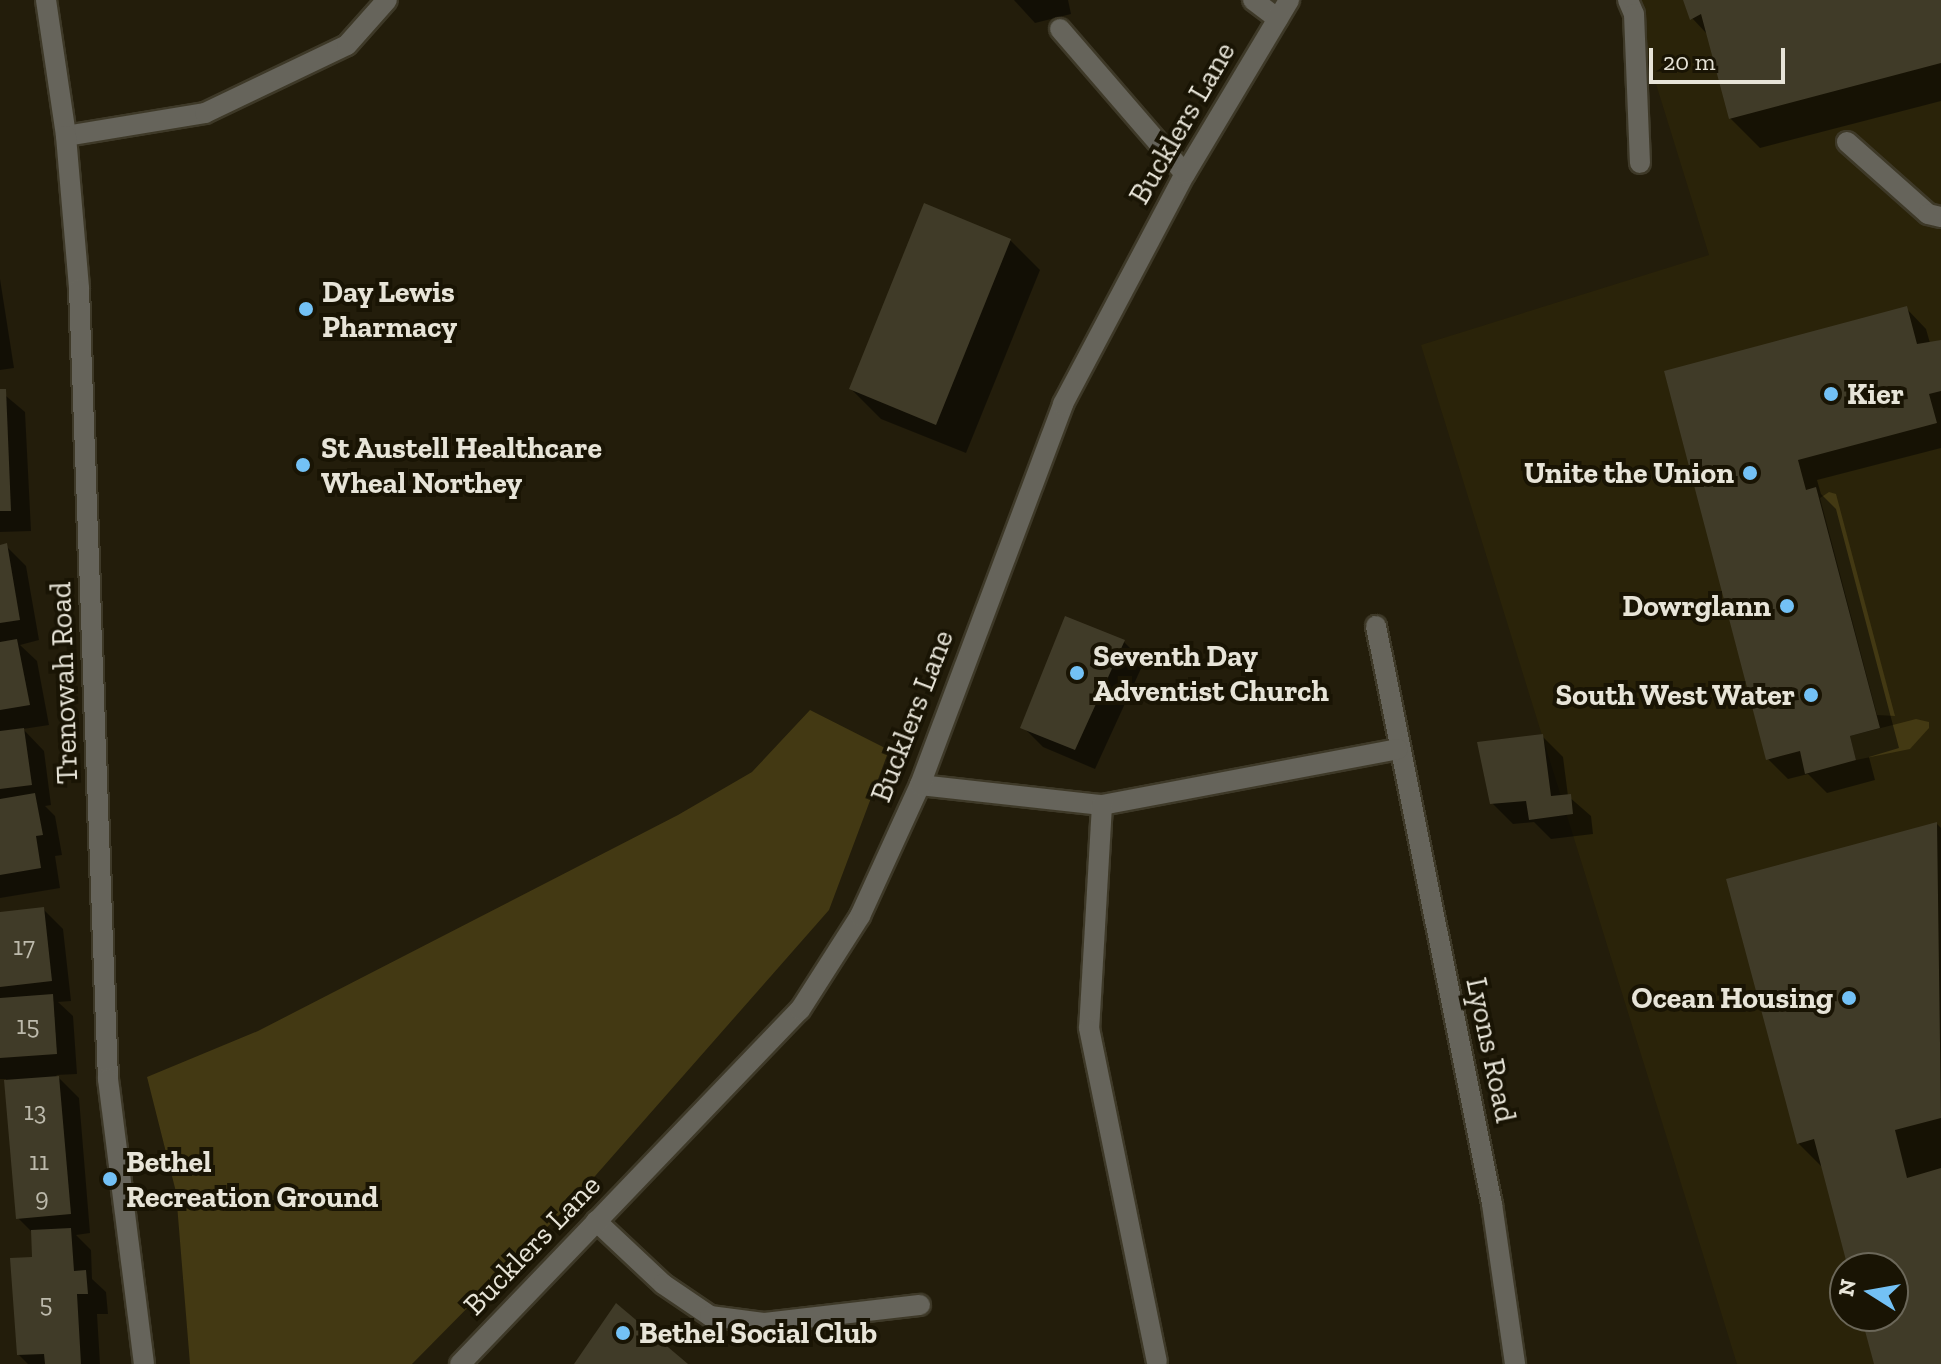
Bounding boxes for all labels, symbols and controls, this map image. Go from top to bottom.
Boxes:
scale bar [1653,32,1789,82]
street label: Bucklers Lane [1121,36,1243,210]
text: 20 m [1663,47,1715,76]
place label: Day Lewis Pharmacy [322,274,457,344]
marker: Day Lewis Pharmacy [297,300,315,318]
place label: Kier [1847,376,1904,412]
marker: Kier [1822,385,1840,403]
place label: St Austell Healthcare Wheal Northey [321,430,603,500]
marker: St Austell Healthcare Wheal Northey [292,454,314,476]
place label: Unite the Union [1524,455,1734,491]
marker: Unite the Union [1741,464,1759,482]
street label: Trenowah Road [42,581,86,785]
place label: Dowrglann [1622,588,1771,624]
marker: Dowrglann [1778,597,1796,615]
street label: Bucklers Lane [863,625,961,807]
place label: Seventh Day Adventist Church [1093,638,1329,708]
marker: Seventh Day Adventist Church [1068,664,1086,682]
place label: South West Water [1554,677,1795,713]
marker: South West Water [1802,686,1820,704]
house number: 17 [13,931,35,963]
street label: Lyons Road [1458,974,1524,1126]
place label: Ocean Housing [1631,980,1833,1016]
marker: Ocean Housing [1840,989,1858,1007]
house number: 15 [16,1010,40,1042]
house number: 13 [24,1096,46,1128]
place label: Bethel Recreation Ground [126,1144,378,1214]
house number: 11 [29,1146,49,1178]
street label: Bucklers Lane [456,1167,608,1323]
marker: Bethel Recreation Ground [101,1170,119,1188]
house number: 9 [35,1182,49,1214]
north arrow [1829,1252,1909,1332]
text: N [1832,1277,1862,1299]
house number: 5 [39,1288,53,1320]
place label: Bethel Social Club [639,1315,877,1351]
marker: Bethel Social Club [614,1324,632,1342]

